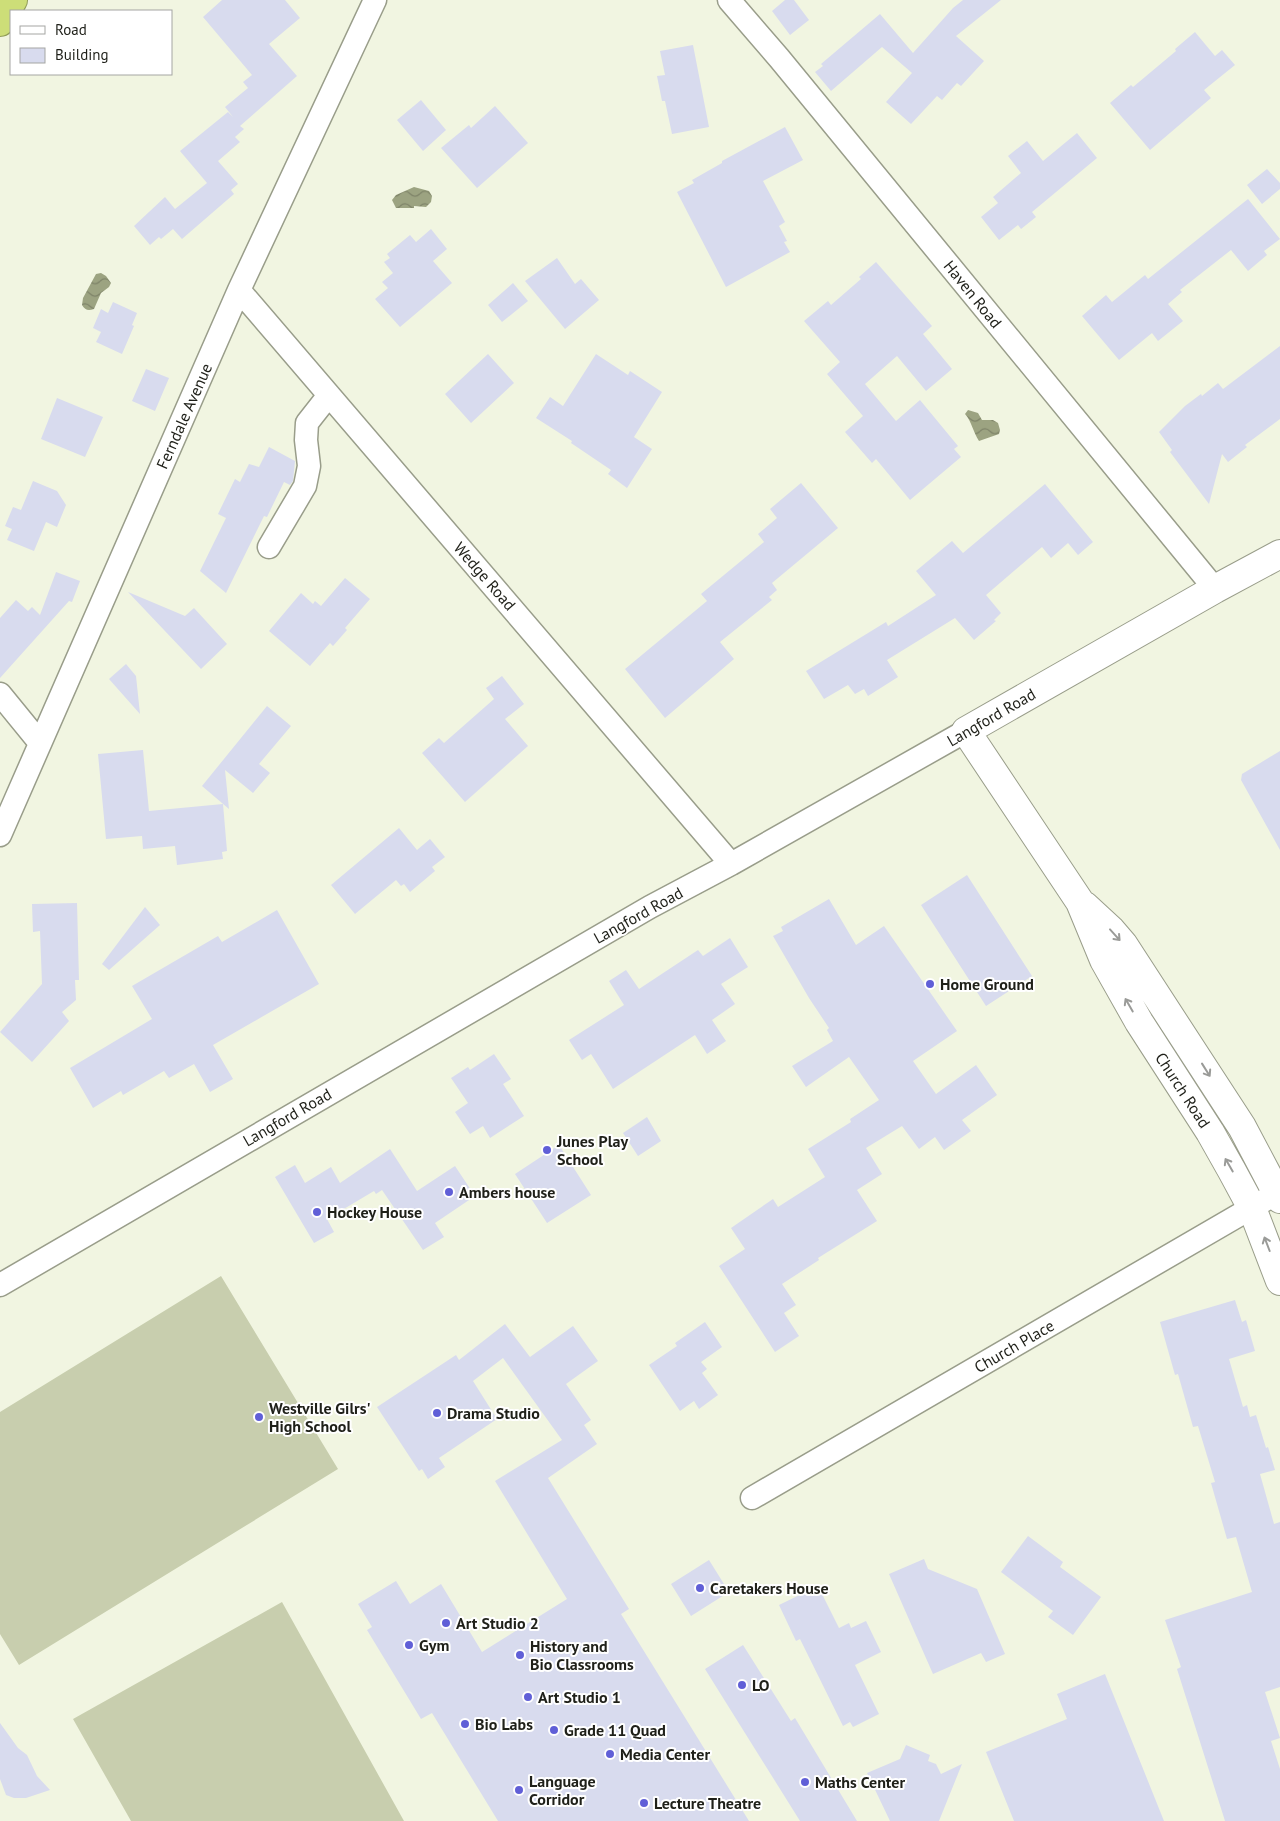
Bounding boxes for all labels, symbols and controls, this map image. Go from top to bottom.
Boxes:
legend [10,10,172,75]
text: Road [55,20,87,39]
text: Building [55,45,109,64]
street label: Haven Road [940,256,1006,332]
street label: Ferndale Avenue [152,360,216,472]
street label: Wedge Road [450,538,520,614]
street label: Langford Road [943,684,1039,750]
street label: Langford Road [590,882,686,948]
one-way arrow [1110,928,1121,941]
place label: Home Ground [940,974,1034,994]
marker: Home Ground [924,978,936,990]
one-way arrow [1124,998,1134,1012]
street label: Church Road [1151,1048,1215,1132]
one-way arrow [1200,1063,1211,1077]
street label: Langford Road [239,1084,335,1150]
place label: Junes Play School [556,1131,628,1169]
marker: Junes Play School [541,1144,553,1156]
one-way arrow [1224,1157,1234,1172]
place label: Ambers house [459,1182,555,1202]
marker: Ambers house [443,1186,455,1198]
place label: Hockey House [327,1202,422,1222]
marker: Hockey House [311,1206,323,1218]
one-way arrow [1262,1237,1271,1252]
street label: Church Place [971,1315,1057,1377]
place label: Westville Gilrs' High School [269,1398,371,1436]
place label: Drama Studio [447,1403,540,1423]
marker: Drama Studio [431,1407,443,1419]
marker: Westville Gilrs' High School [253,1411,265,1423]
place label: Caretakers House [710,1578,829,1598]
marker: Caretakers House [694,1582,706,1594]
place label: Art Studio 2 [456,1613,539,1633]
marker: Art Studio 2 [440,1617,452,1629]
place label: Gym [419,1635,449,1655]
place label: History and Bio Classrooms [530,1636,634,1674]
marker: Gym [403,1639,415,1651]
marker: History and Bio Classrooms [514,1649,526,1661]
place label: LO [752,1675,770,1695]
marker: LO [736,1679,748,1691]
place label: Art Studio 1 [538,1687,621,1707]
marker: Art Studio 1 [522,1691,534,1703]
place label: Bio Labs [475,1714,533,1734]
marker: Bio Labs [459,1718,471,1730]
place label: Grade 11 Quad [564,1720,666,1740]
marker: Grade 11 Quad [548,1724,560,1736]
place label: Media Center [620,1744,710,1764]
marker: Media Center [604,1748,616,1760]
place label: Language Corridor [529,1771,596,1809]
place label: Maths Center [815,1772,905,1792]
marker: Maths Center [799,1776,811,1788]
marker: Language Corridor [513,1784,525,1796]
place label: Lecture Theatre [654,1793,761,1813]
marker: Lecture Theatre [638,1797,650,1809]

